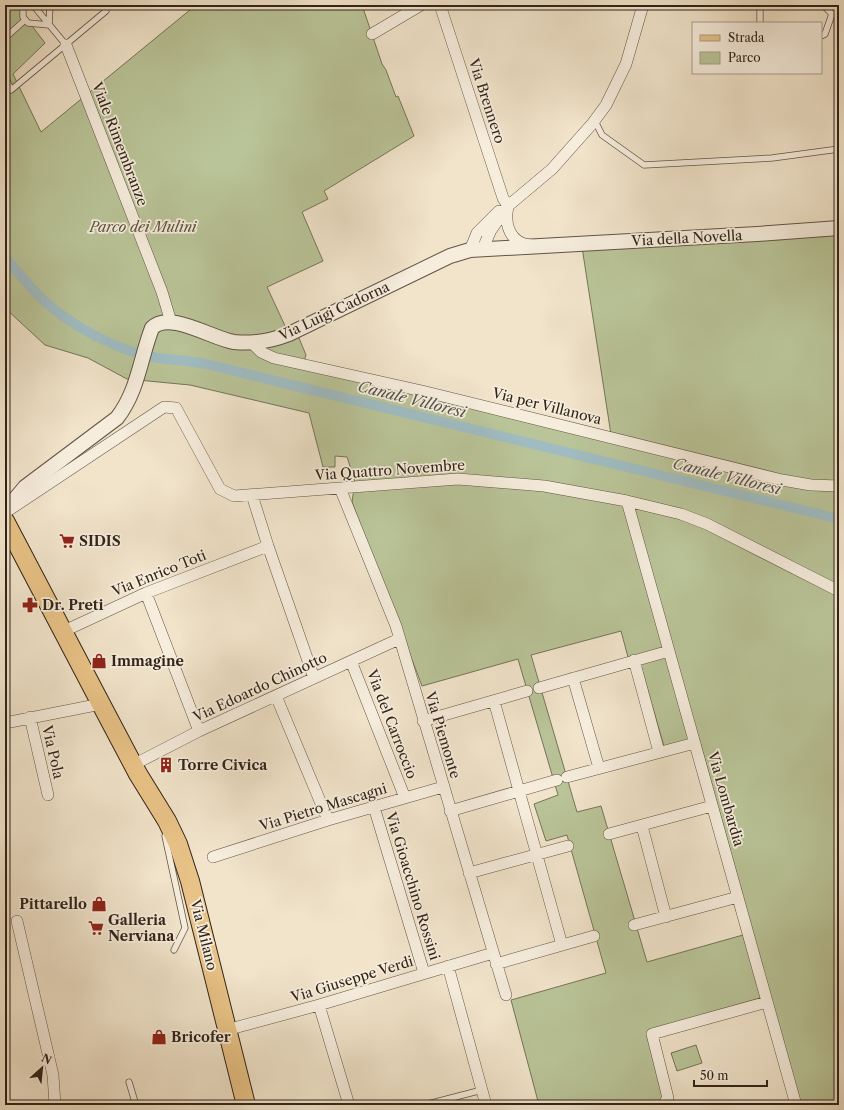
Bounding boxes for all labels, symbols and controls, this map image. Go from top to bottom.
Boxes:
legend [692,22,822,74]
text: Strada [728,30,765,45]
text: Parco [728,50,761,65]
street label: Via Brennero [464,55,509,146]
street label: Viale Rimembranze [88,79,152,209]
park label: Parco dei Mulini [89,218,198,236]
street label: Via della Novella [630,226,744,250]
street label: Via Luigi Cadorna [275,277,393,345]
water label: Canale Villoresi [356,376,469,422]
street label: Via per Villanova [489,383,604,428]
water label: Canale Villoresi [671,453,784,499]
street label: Via Quattro Novembre [313,456,466,484]
supermarket icon: SIDIS [58,532,76,550]
place label: SIDIS [79,532,121,550]
street label: Via Enrico Toti [108,546,209,600]
pharmacy icon: Dr. Preti [21,596,39,614]
place label: Dr. Preti [42,596,103,614]
street label: Via Edoardo Chinotto [189,648,330,726]
shop icon: Immagine [90,652,108,670]
place label: Immagine [111,652,184,670]
street label: Via del Carroccio [363,666,421,781]
street label: Via Piemonte [421,688,465,781]
street label: Via Pola [38,723,68,781]
street label: Via Lombardia [704,749,748,849]
building icon: Torre Civica [157,756,175,774]
place label: Torre Civica [178,756,268,774]
street label: Via Pietro Mascagni [256,779,389,835]
street label: Via Gioacchino Rossini [382,809,444,962]
place label: Pittarello [19,895,87,913]
shop icon: Pittarello [90,895,108,913]
street label: Via Milano [186,897,222,972]
place label: Galleria Nerviana [108,911,175,945]
supermarket icon: Galleria Nerviana [87,919,105,937]
street label: Via Giuseppe Verdi [288,952,415,1006]
shop icon: Bricofer [150,1028,168,1046]
place label: Bricofer [171,1028,231,1046]
north arrow [22,1048,62,1088]
text: N [39,1051,54,1068]
scale bar [694,1062,767,1088]
text: 50 m [700,1068,729,1083]

